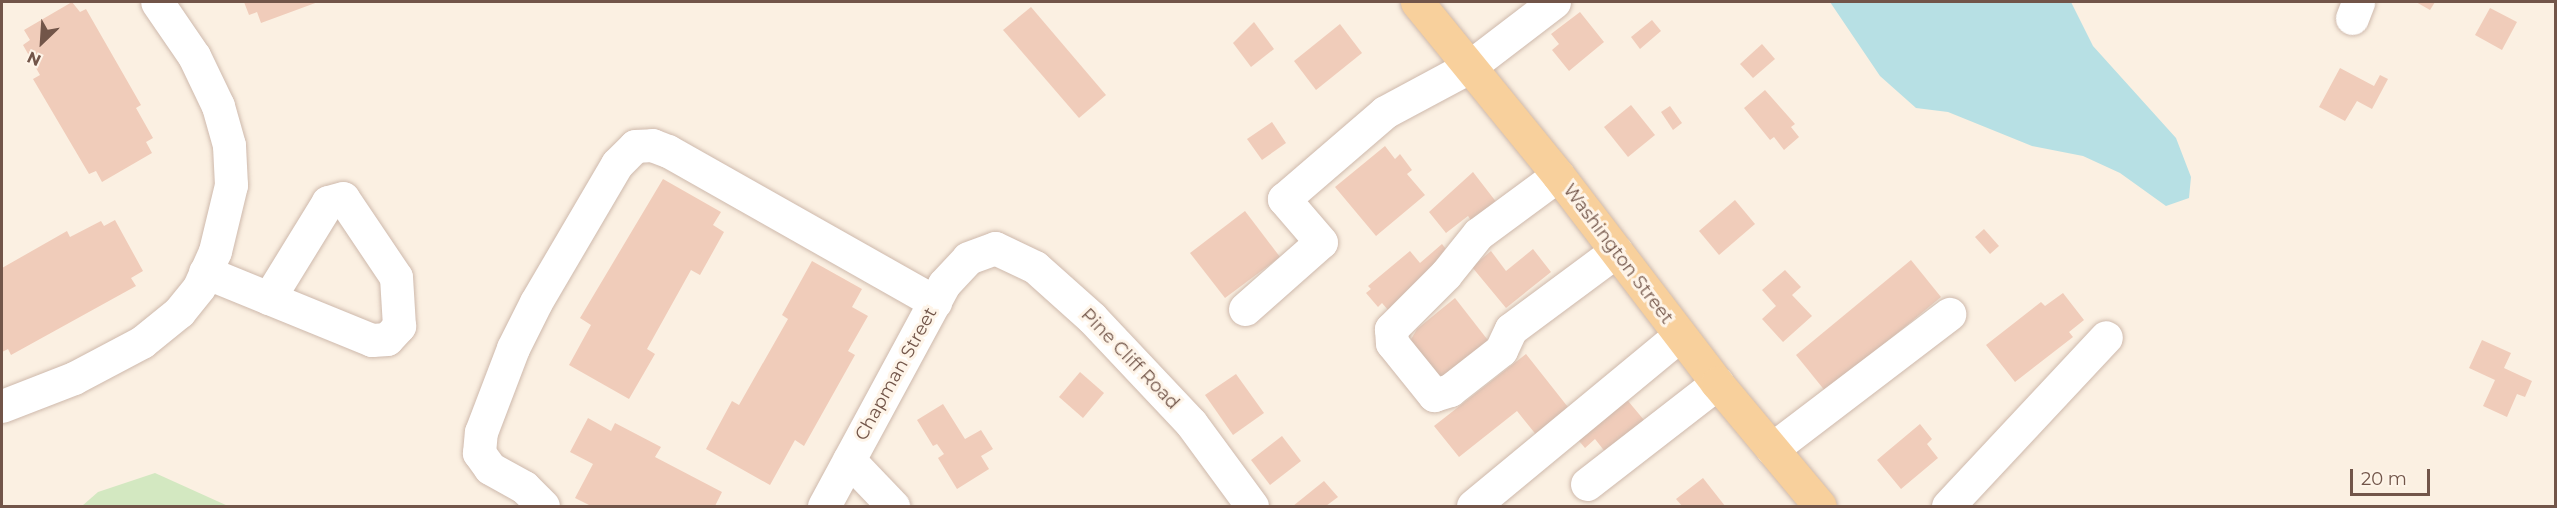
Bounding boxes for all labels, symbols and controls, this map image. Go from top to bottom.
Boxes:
north arrow [12,12,72,72]
text: N [24,47,44,70]
street label: Washington Street [1558,180,1678,328]
street label: Chapman Street [850,304,942,444]
street label: Pine Cliff Road [1076,304,1184,414]
scale bar [2353,457,2432,495]
text: 20 m [2361,468,2407,490]

